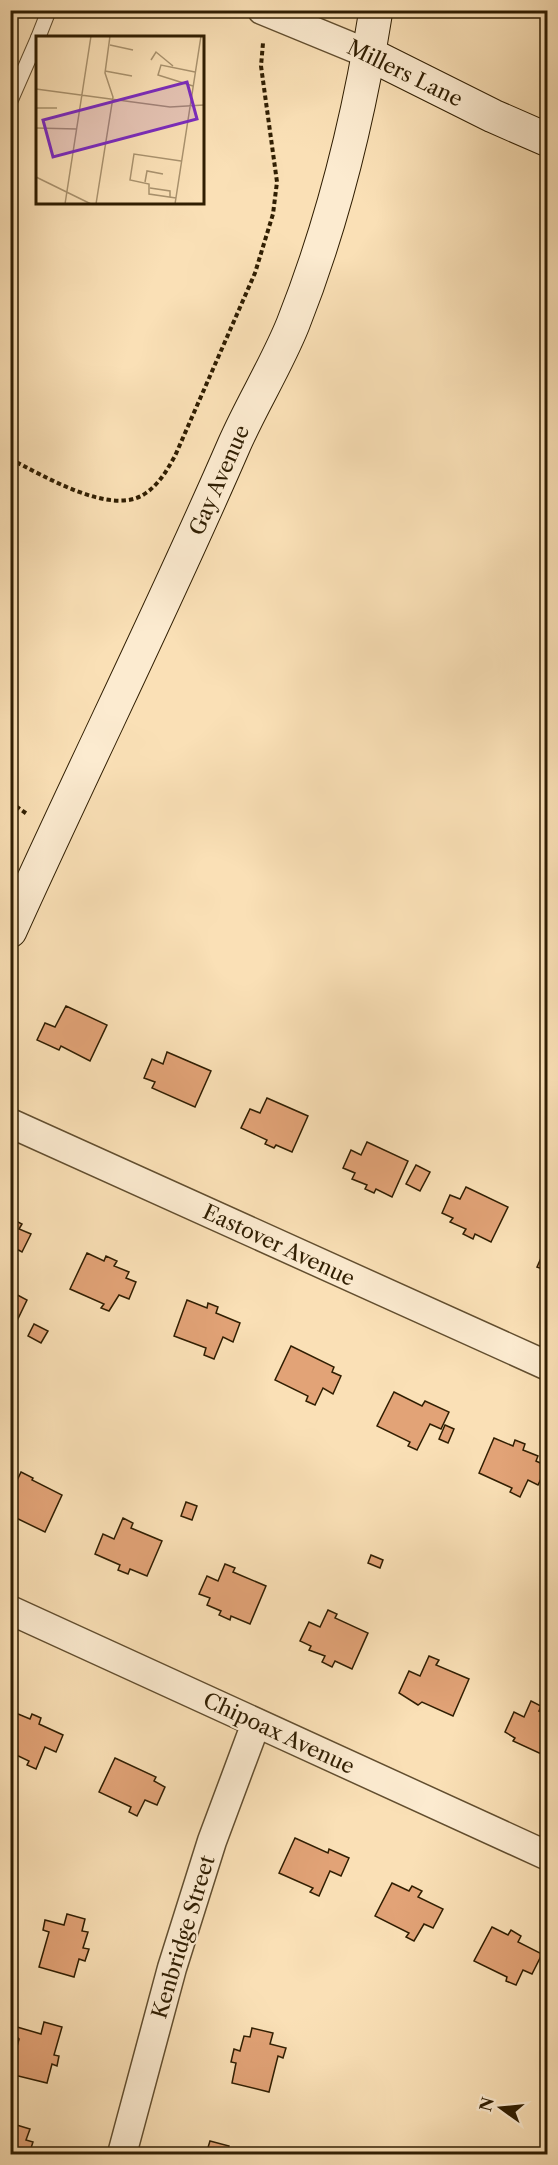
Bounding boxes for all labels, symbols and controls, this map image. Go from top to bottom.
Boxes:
street label: Millers Lane [343,34,467,112]
inset map [36,36,204,204]
street label: Gay Avenue [184,421,254,539]
street label: Eastover Avenue [199,1199,359,1291]
street label: Chipoax Avenue [199,1687,359,1779]
street label: Kenbridge Street [146,1852,220,2022]
north arrow [471,2078,531,2138]
text: N [475,2095,498,2113]

